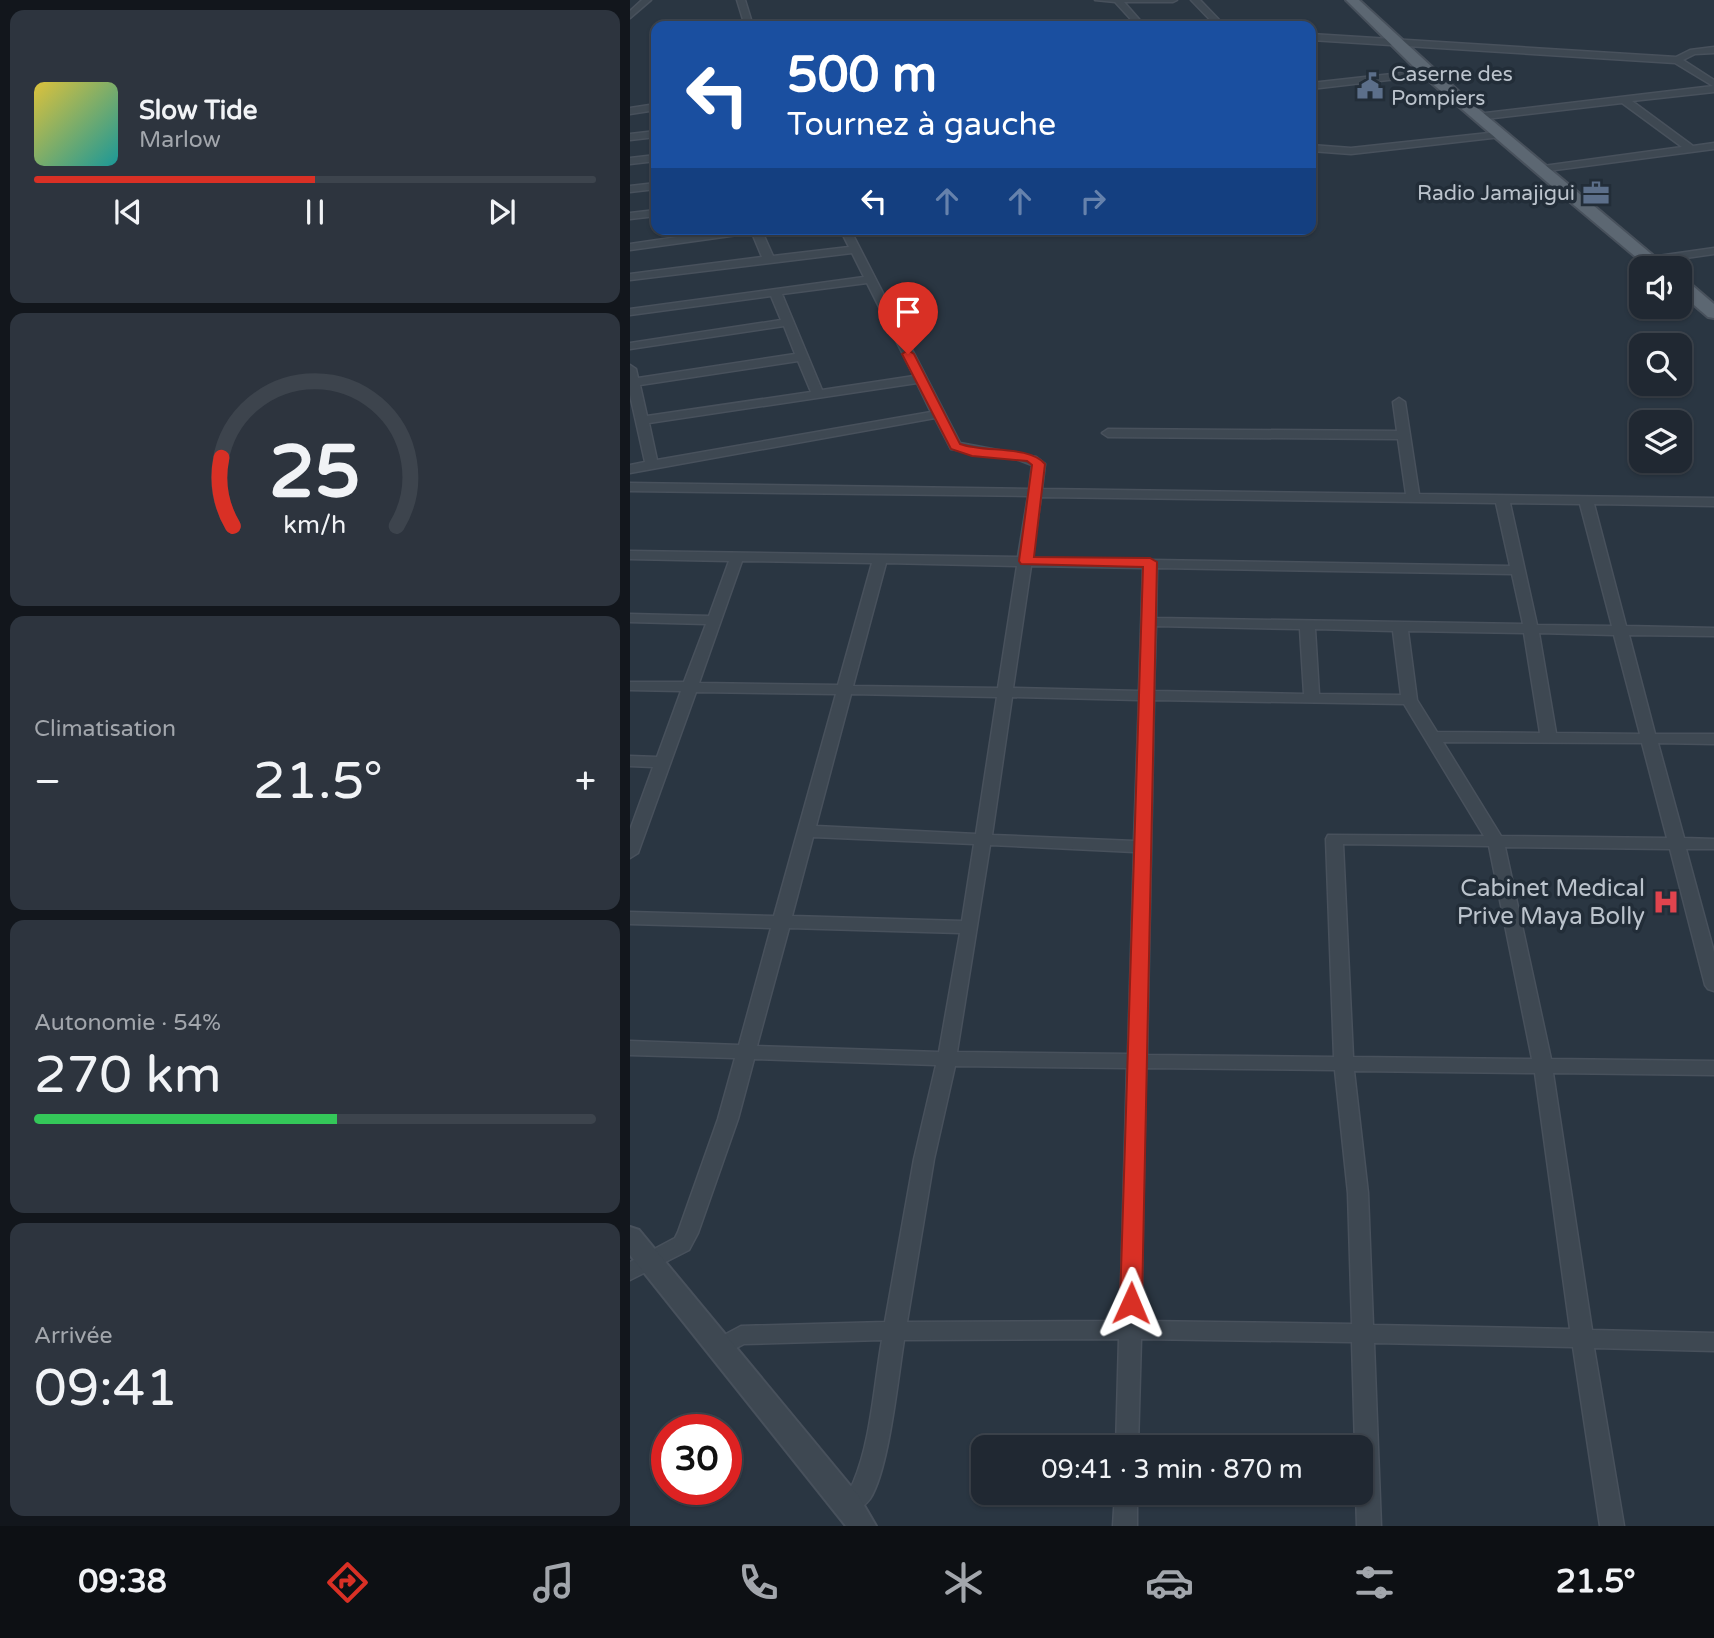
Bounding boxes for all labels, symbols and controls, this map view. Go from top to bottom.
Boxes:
text: 500 m [787,46,937,105]
icon: left [672,49,763,140]
place label: Caserne des Pompiers [1391,62,1513,111]
public building icon: Caserne des Pompiers [1355,71,1385,101]
text: Slow Tide [139,95,257,126]
text: Tournez à gauche [787,106,1056,144]
text: Marlow [139,126,221,154]
office icon: Radio Jamajigui [1581,178,1611,208]
place label: Radio Jamajigui [1417,181,1575,206]
icon: left [855,182,893,220]
icon: ahead [928,182,966,220]
icon: ahead [1001,182,1039,220]
icon: right [1074,182,1112,220]
icon: previous [109,193,147,231]
icon: pause [296,193,334,231]
icon: next [483,193,521,231]
map controls [1629,256,1692,473]
button: sound [1629,256,1692,319]
pin [878,282,938,354]
icon: arrive [889,293,927,331]
button: search [1629,333,1692,396]
button: layers [1629,410,1692,473]
text: 25 [269,429,361,517]
text: km/h [284,510,346,540]
text: Climatisation [34,715,176,743]
text: 21.5° [253,750,383,813]
text: − [34,759,61,805]
text: + [575,759,596,805]
place label: Cabinet Medical Prive Maya Bolly [1457,874,1645,931]
hospital icon: Cabinet Medical Prive Maya Bolly [1651,887,1681,917]
text: Autonomie · 54% [34,1009,221,1037]
text: 270 km [34,1044,222,1107]
position arrow [1094,1266,1168,1340]
text: Arrivée [34,1322,112,1350]
text: 09:41 [34,1357,178,1420]
speed limit sign: 30 [651,1414,742,1505]
text: 09:41 · 3 min · 870 m [1041,1454,1303,1485]
icon: directions [323,1558,372,1607]
icon: music [529,1558,578,1607]
icon: phone [734,1558,783,1607]
icon: climate [939,1558,988,1607]
icon: car [1145,1558,1194,1607]
icon: filters [1350,1558,1399,1607]
text: 09:38 [78,1563,167,1601]
text: 21.5° [1556,1563,1636,1601]

